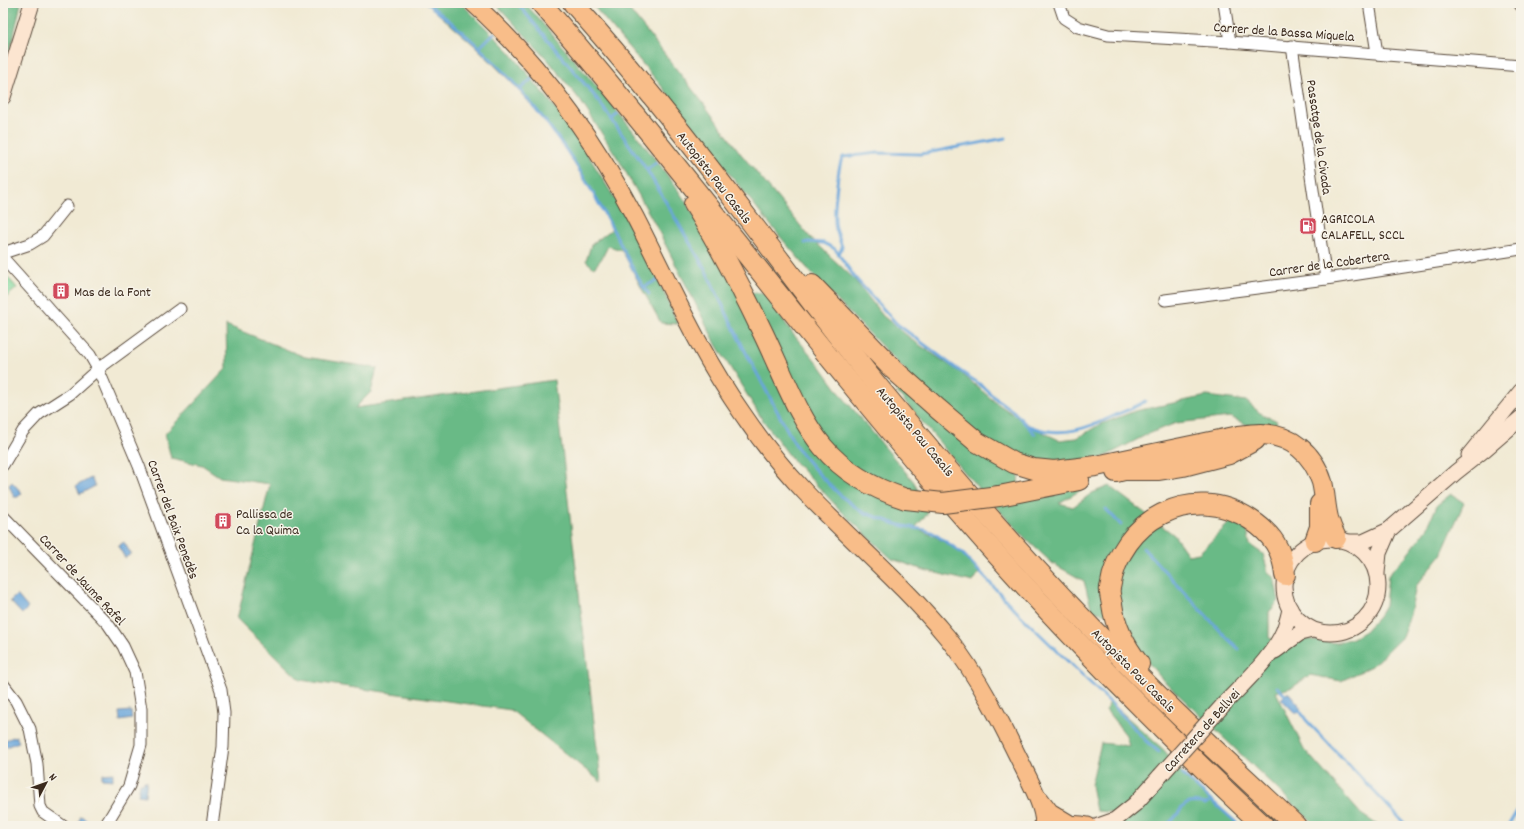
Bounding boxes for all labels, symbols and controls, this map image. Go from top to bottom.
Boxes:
street label: Carrer de la Bassa Miquela [1213,18,1355,48]
street label: Passatge de la Civada [1300,78,1336,197]
street label: Autopista Pau Casals [671,128,756,229]
place label: AGRICOLA CALAFELL, SCCL [1321,210,1405,246]
fuel station icon: AGRICOLA CALAFELL, SCCL [1298,216,1318,236]
street label: Carrer de la Cobertera [1268,247,1391,283]
building icon: Mas de la Font [51,281,71,301]
place label: Mas de la Font [74,283,151,303]
street label: Autopista Pau Casals [871,383,958,482]
street label: Carrer del Baix Penedès [141,457,203,582]
place label: Pallissa de Ca la Quima [236,505,299,541]
building icon: Pallissa de Ca la Quima [213,511,233,531]
street label: Carrer de Jaume Rafel [34,530,130,631]
street label: Autopista Pau Casals [1086,625,1179,718]
street label: Carretera de Bellvei [1159,685,1246,778]
north arrow [26,763,66,803]
text: N [44,770,60,785]

